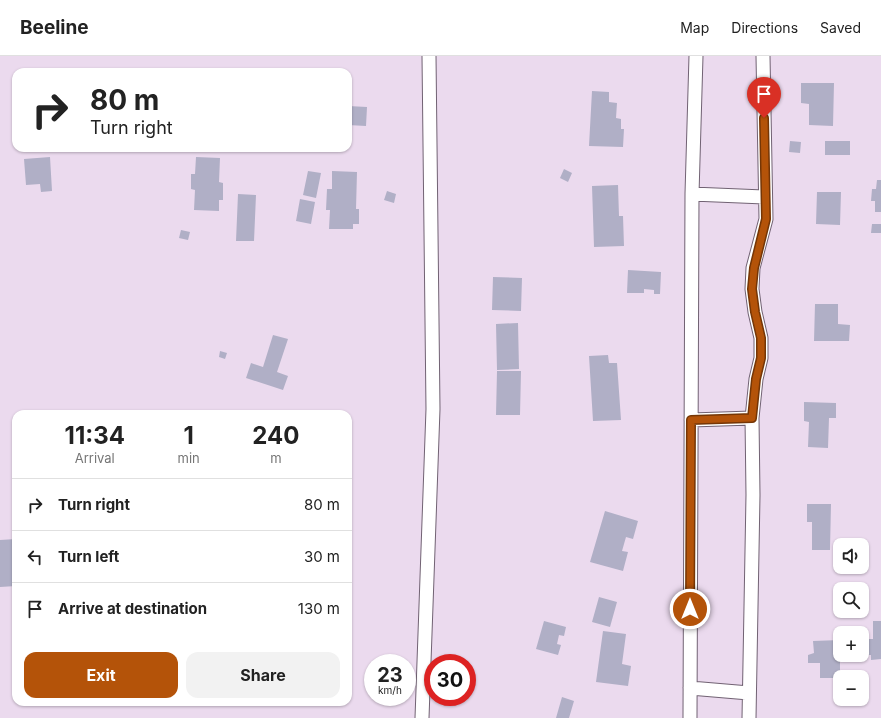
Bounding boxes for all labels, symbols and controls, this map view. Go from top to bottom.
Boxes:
text: Beeline [20,16,89,39]
text: Map [680,19,709,36]
text: Directions [731,19,798,36]
text: Saved [820,19,861,36]
pin [747,77,781,118]
text: 80 m [90,83,159,117]
icon: arrive [753,83,775,105]
icon: right [24,84,76,136]
text: Turn right [90,117,173,138]
text: 11:34 [65,421,125,450]
text: 1 [183,421,194,450]
text: 240 [252,421,299,450]
text: Arrival [75,450,115,466]
text: min [178,450,200,466]
text: m [270,450,282,466]
icon: right [24,494,46,516]
text: Turn right [58,495,130,514]
text: 80 m [304,495,340,514]
map controls [833,538,869,706]
button: sound [833,538,869,574]
icon: left [24,546,46,568]
text: Turn left [58,547,119,566]
text: 30 m [304,547,340,566]
button: search [833,582,869,618]
position arrow [669,588,711,630]
icon: arrive [24,598,46,620]
text: Arrive at destination [58,599,207,618]
text: 130 m [298,599,340,618]
button: + [833,626,869,662]
button: Exit [24,652,178,698]
button: Share [186,652,340,698]
speed limit sign: 30 [424,654,476,706]
text: 23 [377,663,403,687]
button: − [833,670,869,706]
text: km/h [378,684,402,696]

